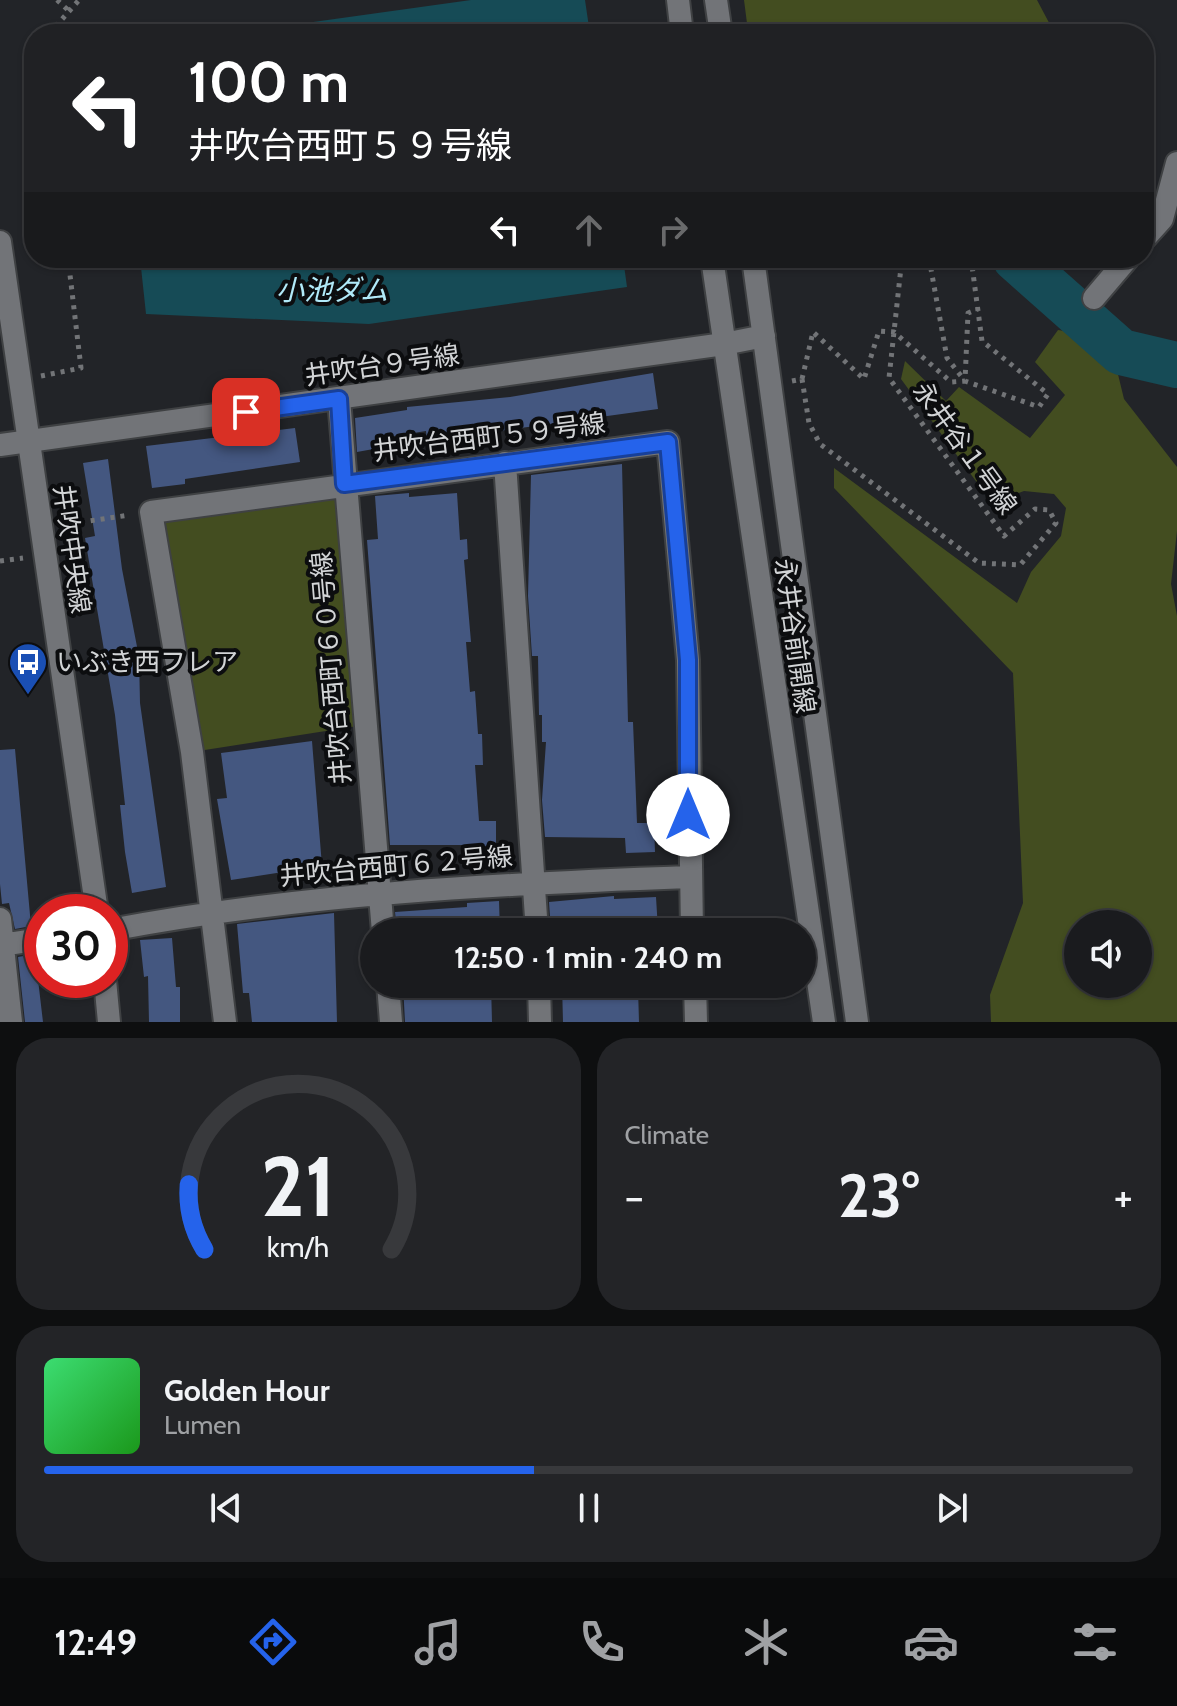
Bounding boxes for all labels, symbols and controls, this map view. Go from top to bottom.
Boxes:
text: 100 m [188,48,349,116]
icon: left [56,56,160,160]
text: 井吹台西町５９号線 [188,123,512,167]
icon: left [483,208,527,252]
icon: ahead [567,208,611,252]
icon: right [651,208,695,252]
water label: 小池ダム [276,273,388,307]
street label: 井吹台９号線 [303,338,461,392]
street label: 永井谷１号線 [906,375,1024,521]
pin [212,378,280,446]
icon: arrive [224,390,268,434]
street label: 井吹台西町５９号線 [371,407,607,467]
street label: 井吹中央線 [47,482,97,616]
street label: 井吹台西町６０号線 [305,550,357,786]
street label: 永井谷前開線 [768,557,822,715]
bus stop icon: いぶき西フレア [7,641,49,696]
place label: いぶき西フレア [56,646,238,678]
position arrow [646,773,730,857]
street label: 井吹台西町６２号線 [278,840,514,892]
speed limit sign: 30 [24,894,128,998]
map controls [1064,910,1152,998]
button: sound [1064,910,1152,998]
text: 12:50 · 1 min · 240 m [454,939,722,976]
text: Climate [625,1119,709,1151]
text: 21 [261,1136,336,1237]
text: 23° [838,1159,919,1232]
text: − [625,1170,644,1223]
text: + [1114,1170,1133,1223]
text: km/h [267,1229,330,1264]
text: Golden Hour [164,1372,330,1409]
text: Lumen [164,1409,241,1441]
icon: previous [204,1486,248,1530]
icon: pause [567,1486,611,1530]
icon: next [930,1486,974,1530]
icon: directions [245,1614,301,1670]
icon: music [410,1614,466,1670]
icon: phone [574,1614,630,1670]
icon: climate [738,1614,794,1670]
icon: car [903,1614,959,1670]
icon: filters [1067,1614,1123,1670]
text: 12:49 [54,1620,137,1664]

